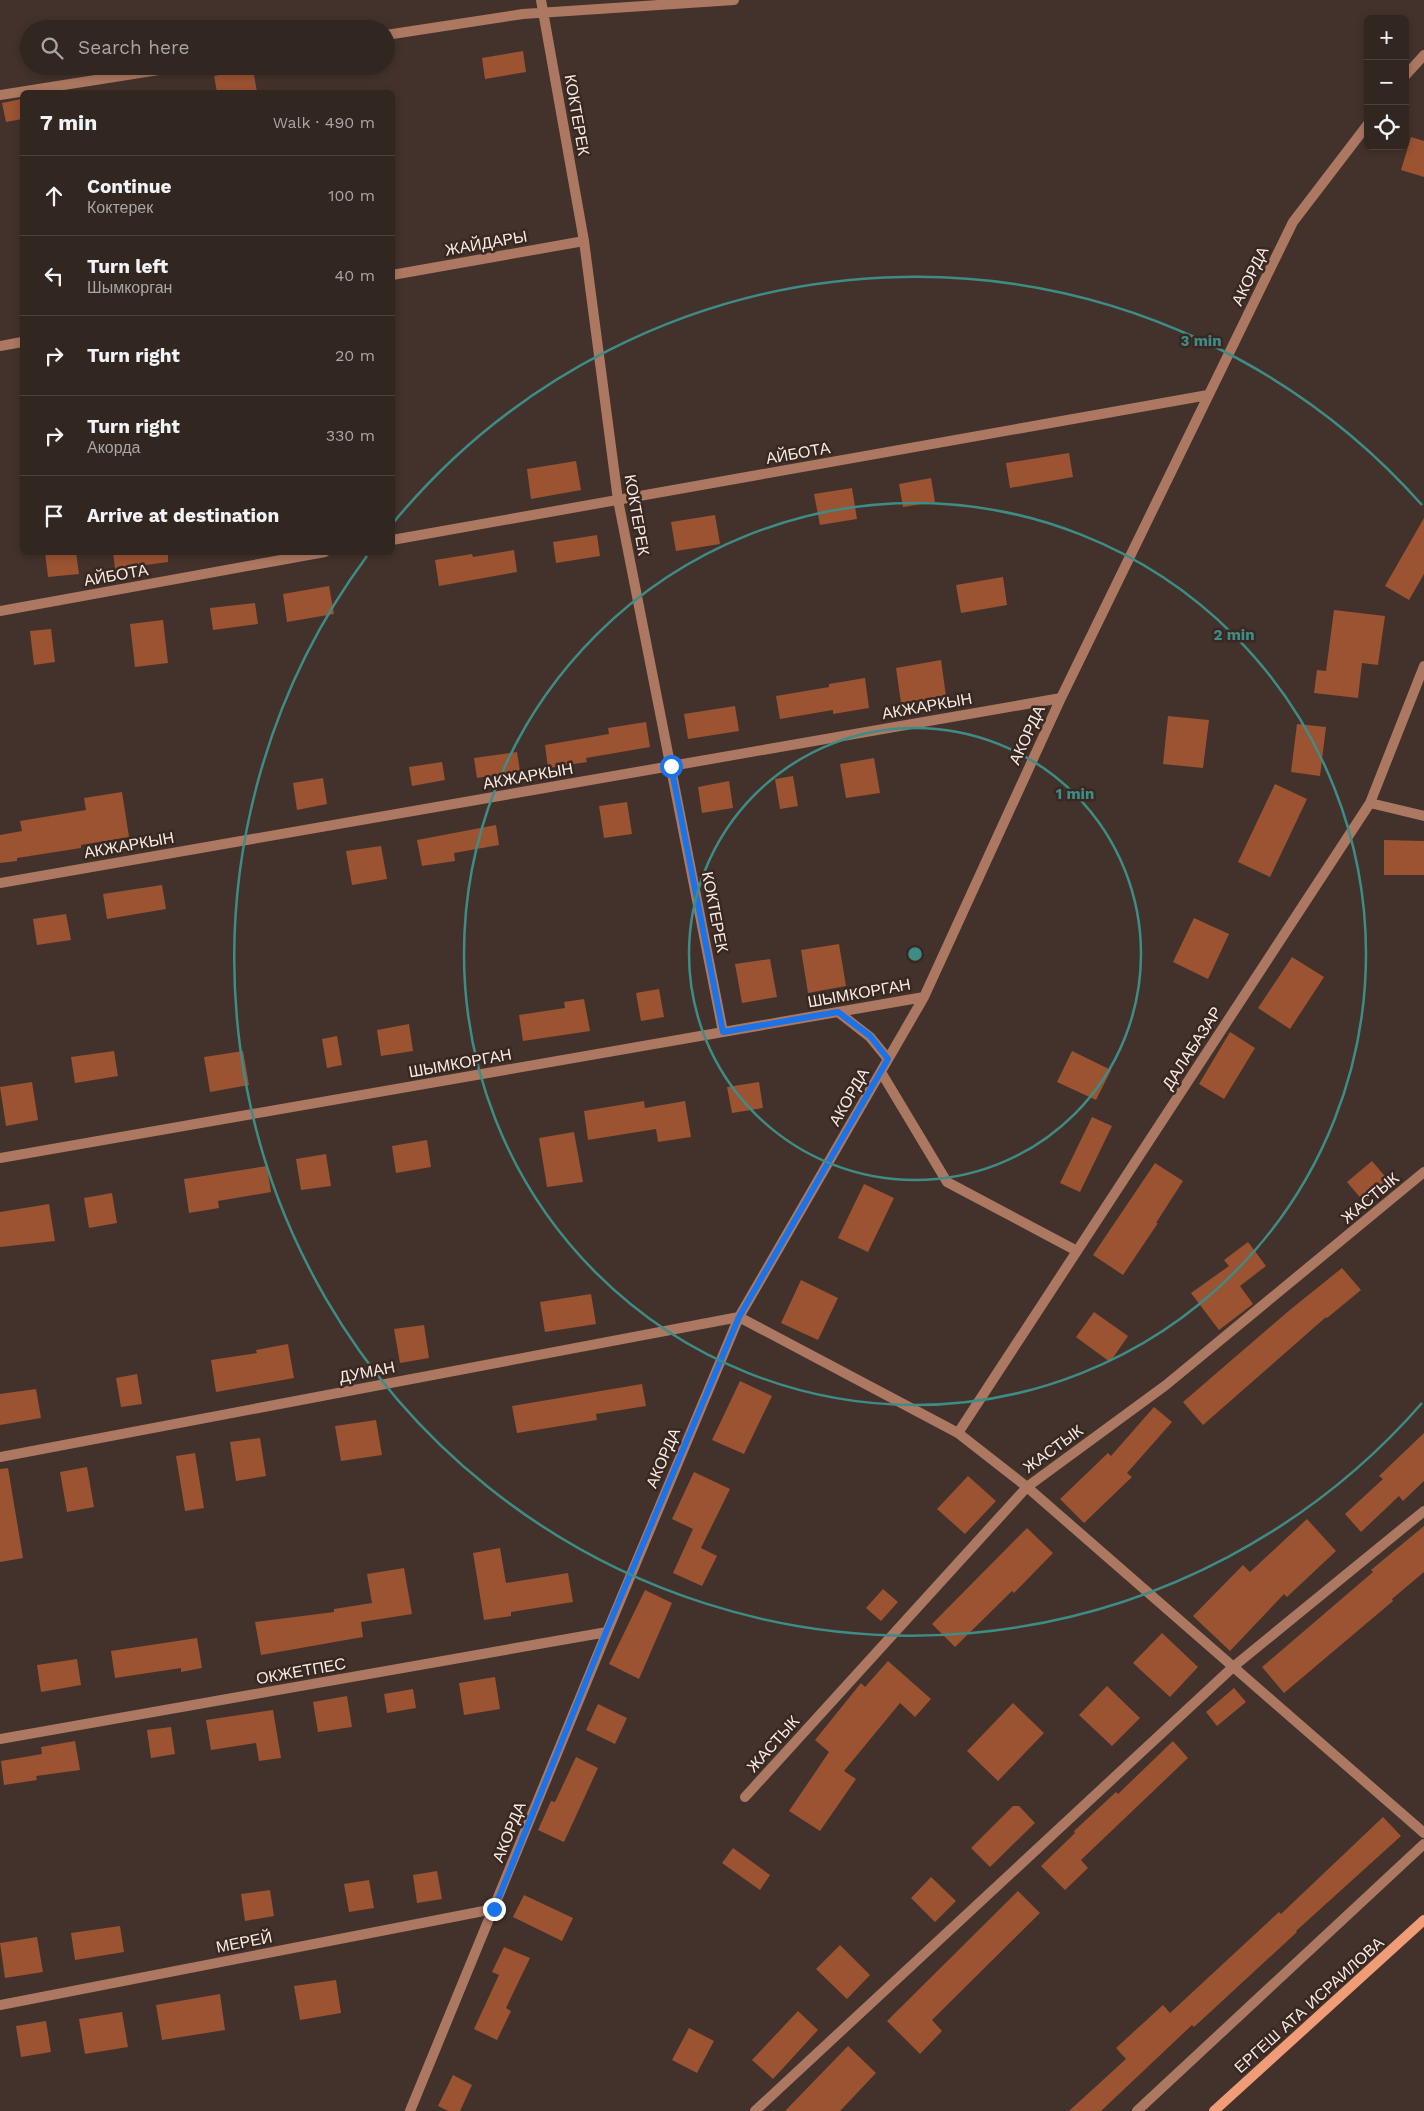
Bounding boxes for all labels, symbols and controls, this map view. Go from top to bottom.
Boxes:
map controls [1364,15,1409,150]
button: + [1364,15,1409,60]
search box [20,20,395,75]
icon: search [38,34,66,62]
text: Search here [78,36,189,59]
button: − [1364,60,1409,105]
street label: КОКТЕРЕК [561,73,594,158]
button: locate [1364,105,1409,150]
text: 7 min [40,110,97,135]
text: Walk · 490 m [273,113,375,132]
text: Continue [87,175,171,198]
icon: ahead [40,182,68,210]
text: 100 m [328,186,375,205]
text: Коктерек [87,198,153,217]
street label: ЖАЙДАРЫ [443,226,529,260]
street label: АКОРДА [1228,243,1273,309]
text: Turn left [87,255,168,278]
icon: left [40,262,68,290]
text: 40 m [335,266,375,285]
text: Шымкорган [87,278,172,297]
text: 3 min [1181,332,1221,350]
icon: right [40,342,68,370]
text: Turn right [87,344,180,367]
text: 20 m [335,346,375,365]
text: Turn right [87,415,180,438]
icon: right [40,422,68,450]
text: 330 m [326,426,375,445]
text: Акорда [87,438,141,457]
street label: АЙБОТА [764,438,832,468]
street label: КОКТЕРЕК [621,473,654,558]
icon: arrive [40,502,68,530]
text: Arrive at destination [87,504,279,527]
street label: АЙБОТА [82,560,150,590]
text: 2 min [1213,626,1255,644]
street label: АКЖАРКЫН [880,689,974,723]
street label: АКОРДА [1005,702,1049,768]
route start [660,755,683,778]
street label: АКЖАРКЫН [481,759,575,793]
text: 1 min [1056,785,1094,803]
street label: АКЖАРКЫН [82,828,176,862]
street label: КОКТЕРЕК [698,870,732,955]
centre of rings [906,945,924,963]
street label: ШЫМКОРГАН [806,975,912,1011]
street label: ДАЛАБАЗАР [1158,1003,1226,1093]
street label: ШЫМКОРГАН [407,1045,513,1081]
street label: АКОРДА [825,1065,873,1129]
street label: ЖАСТЫК [1337,1168,1403,1228]
street label: ДУМАН [337,1357,397,1387]
street label: ЖАСТЫК [1019,1421,1087,1477]
street label: АКОРДА [642,1425,684,1491]
street label: ОКЖЕТПЕС [255,1654,347,1688]
street label: ЖАСТЫК [743,1711,804,1776]
street label: АКОРДА [488,1799,530,1865]
route end [483,1898,506,1921]
street label: МЕРЕЙ [214,1927,274,1957]
street label: ЕРГЕШ АТА ИСРАИЛОВА [1230,1933,1388,2077]

